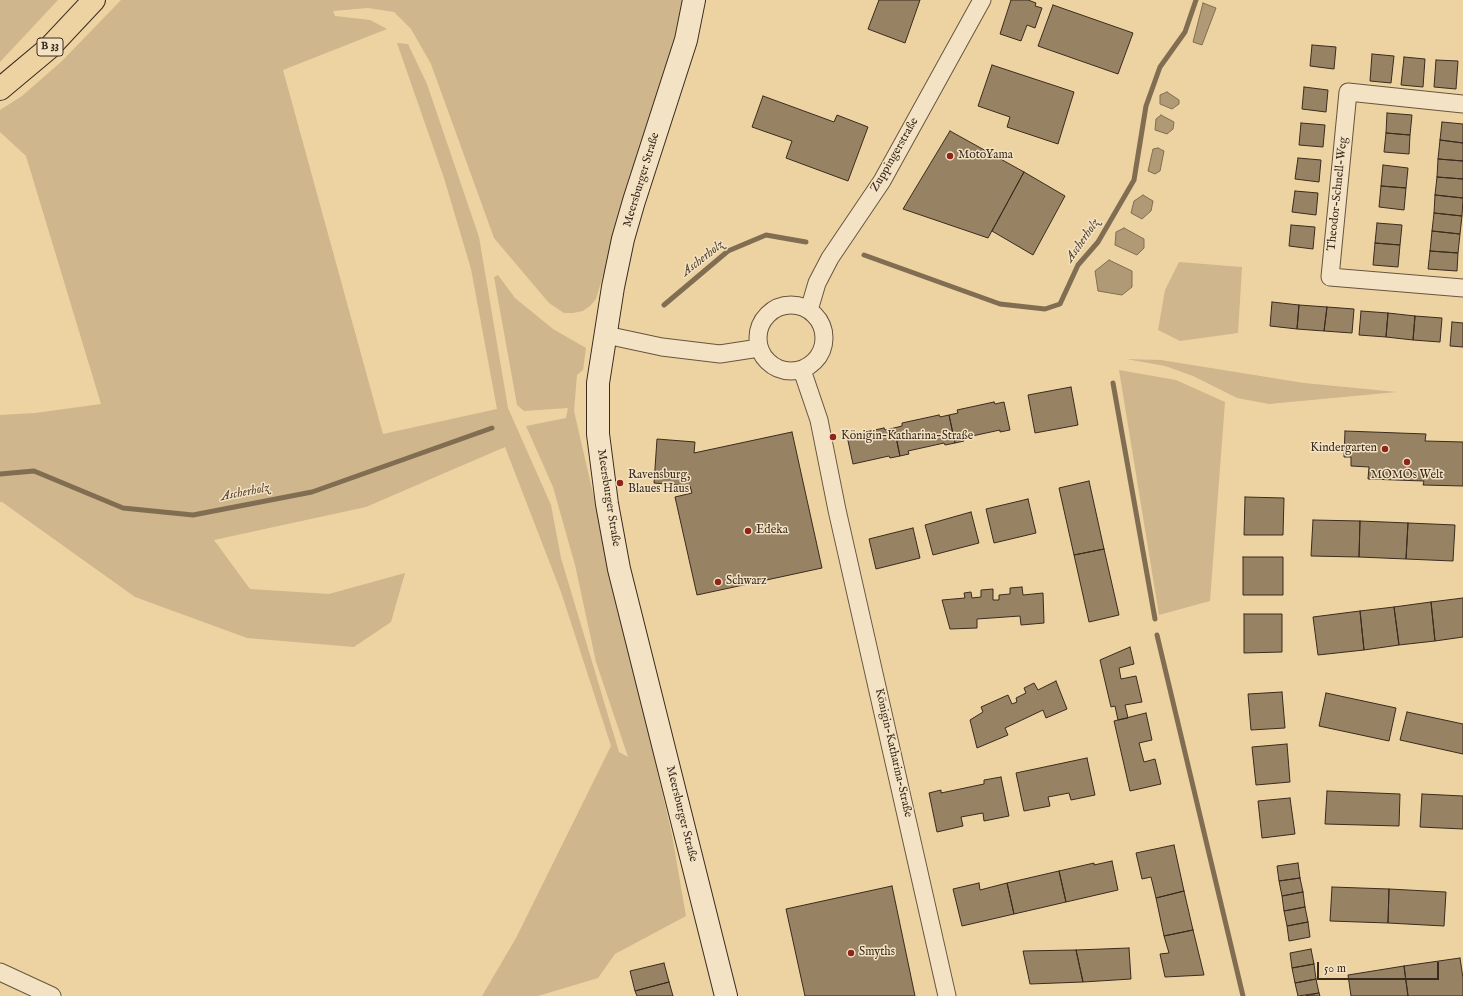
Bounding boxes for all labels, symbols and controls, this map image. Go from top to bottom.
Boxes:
road number: B 33 [37,38,63,56]
street label: Zuppingerstraße [868,115,922,195]
street label: Meersburger Straße [621,131,663,229]
street label: Theodor-Schnell-Weg [1325,136,1351,252]
place label: MotoYama [958,149,1013,163]
marker: MotoYama [945,151,955,161]
water label: Ascherholz [1063,216,1103,266]
water label: Ascherholz [679,238,727,280]
place label: Königin-Katharina-Straße [841,430,973,444]
marker: Königin-Katharina-Straße [828,432,838,442]
place label: Kindergarten [1310,442,1377,456]
marker: Kindergarten [1380,444,1390,454]
street label: Meersburger Straße [593,448,623,548]
marker: MOMOs Welt [1402,457,1412,467]
place label: Ravensburg, Blaues Haus [628,469,690,497]
place label: MOMOs Welt [1371,469,1443,483]
marker: Ravensburg, Blaues Haus [615,478,625,488]
water label: Ascherholz [219,481,271,505]
place label: Edeka [756,524,788,538]
marker: Edeka [743,526,753,536]
place label: Schwarz [726,575,767,589]
marker: Schwarz [713,577,723,587]
street label: Königin-Katharina-Straße [871,687,915,819]
street label: Meersburger Straße [662,765,700,863]
place label: Smyths [859,946,895,960]
marker: Smyths [846,948,856,958]
scale bar [1319,954,1441,980]
text: 50 m [1324,961,1346,976]

